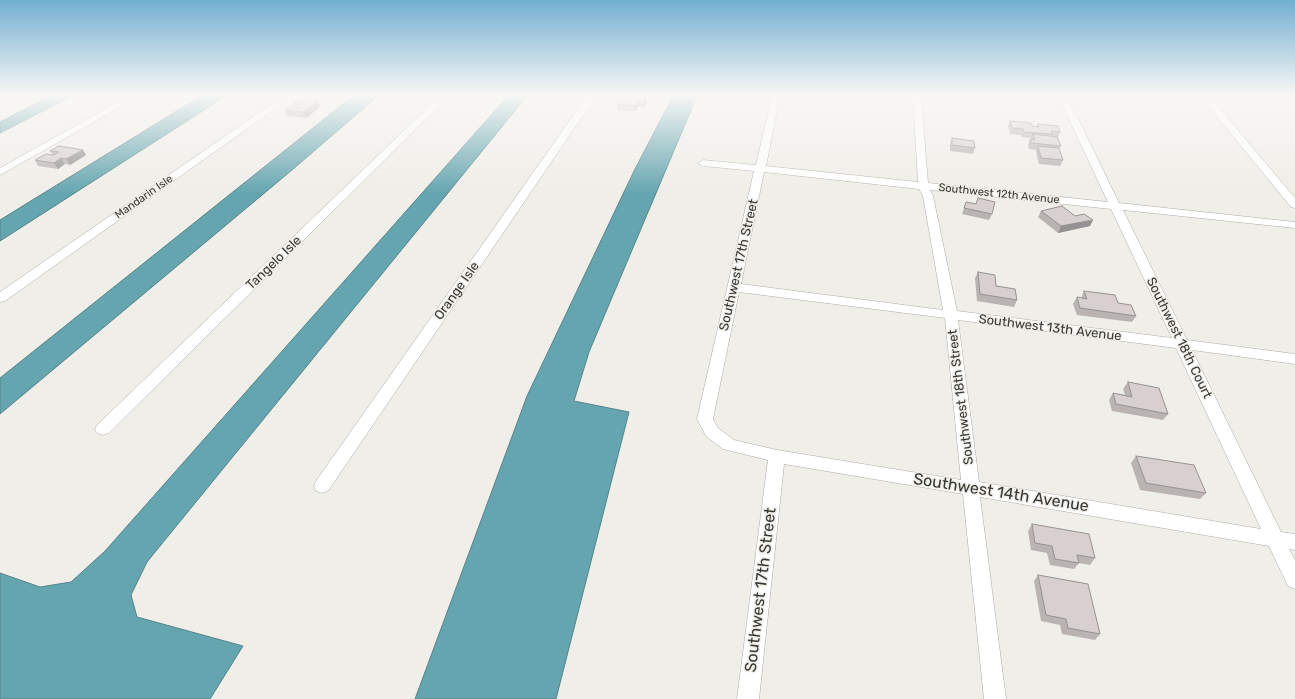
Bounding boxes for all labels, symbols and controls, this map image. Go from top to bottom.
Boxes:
street label: Mandarin Isle [112,172,176,222]
street label: Southwest 12th Avenue [938,181,1060,207]
street label: Southwest 17th Street [716,198,762,332]
street label: Tangelo Isle [243,233,305,293]
street label: Orange Isle [431,259,483,323]
street label: Southwest 18th Court [1143,275,1215,401]
street label: Southwest 13th Avenue [978,311,1122,345]
street label: Southwest 18th Street [945,328,977,466]
street label: Southwest 14th Avenue [912,470,1090,516]
street label: Southwest 17th Street [741,507,781,673]

